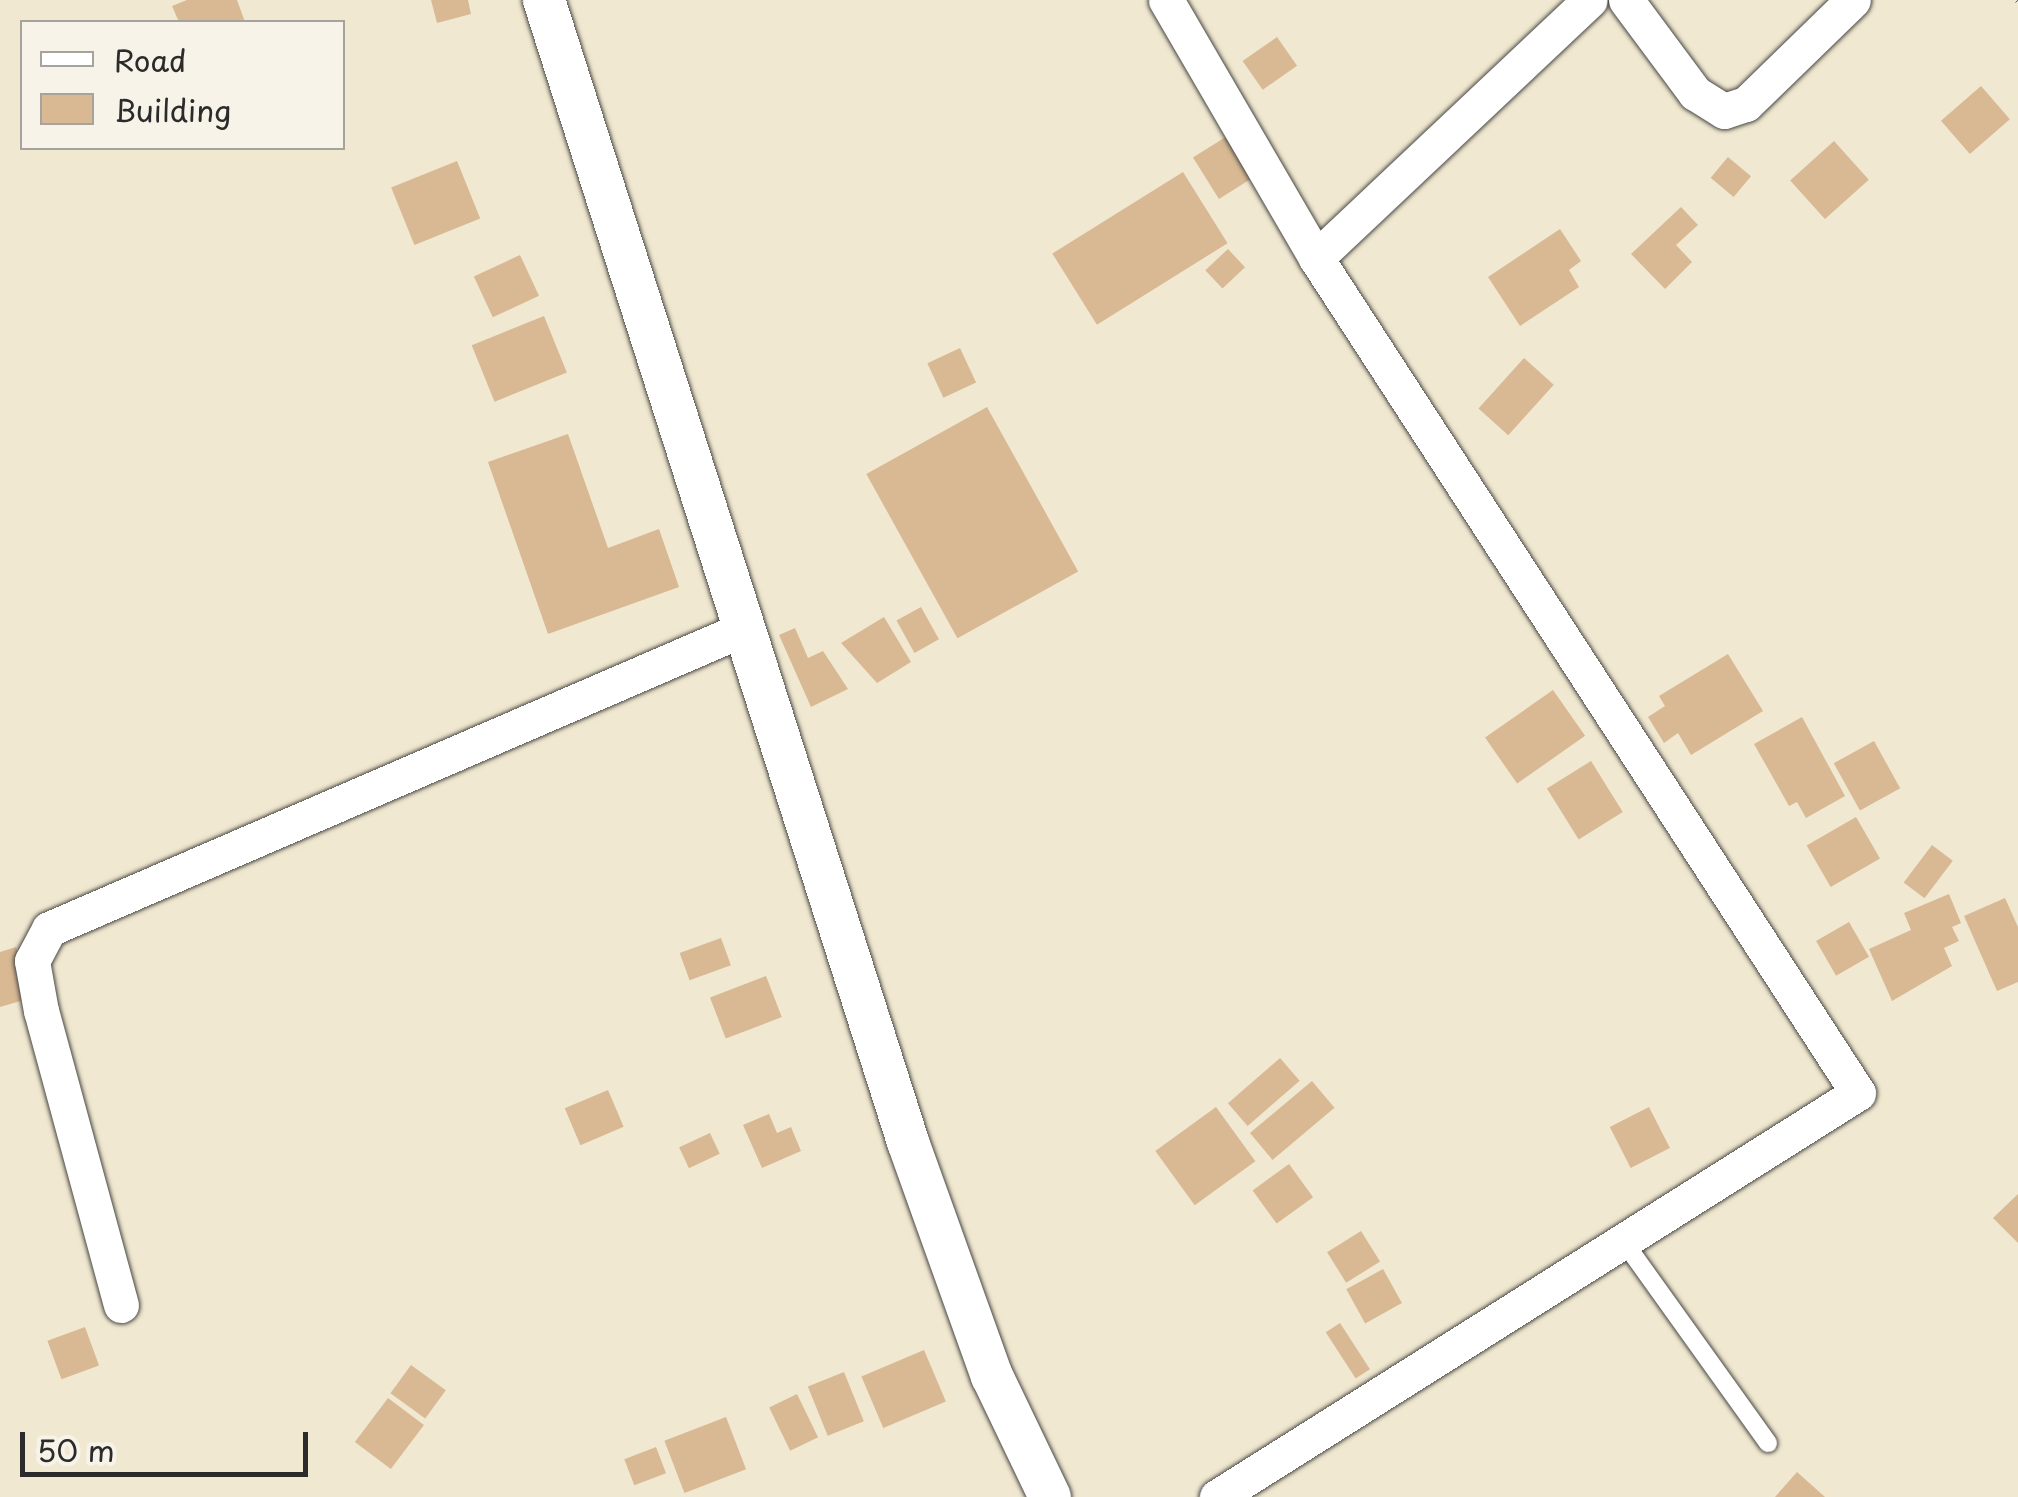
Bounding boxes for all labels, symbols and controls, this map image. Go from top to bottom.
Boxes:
legend [20,20,345,150]
text: Road [114,37,187,82]
text: Building [114,87,231,132]
scale bar [25,1412,312,1474]
text: 50 m [37,1427,115,1472]

